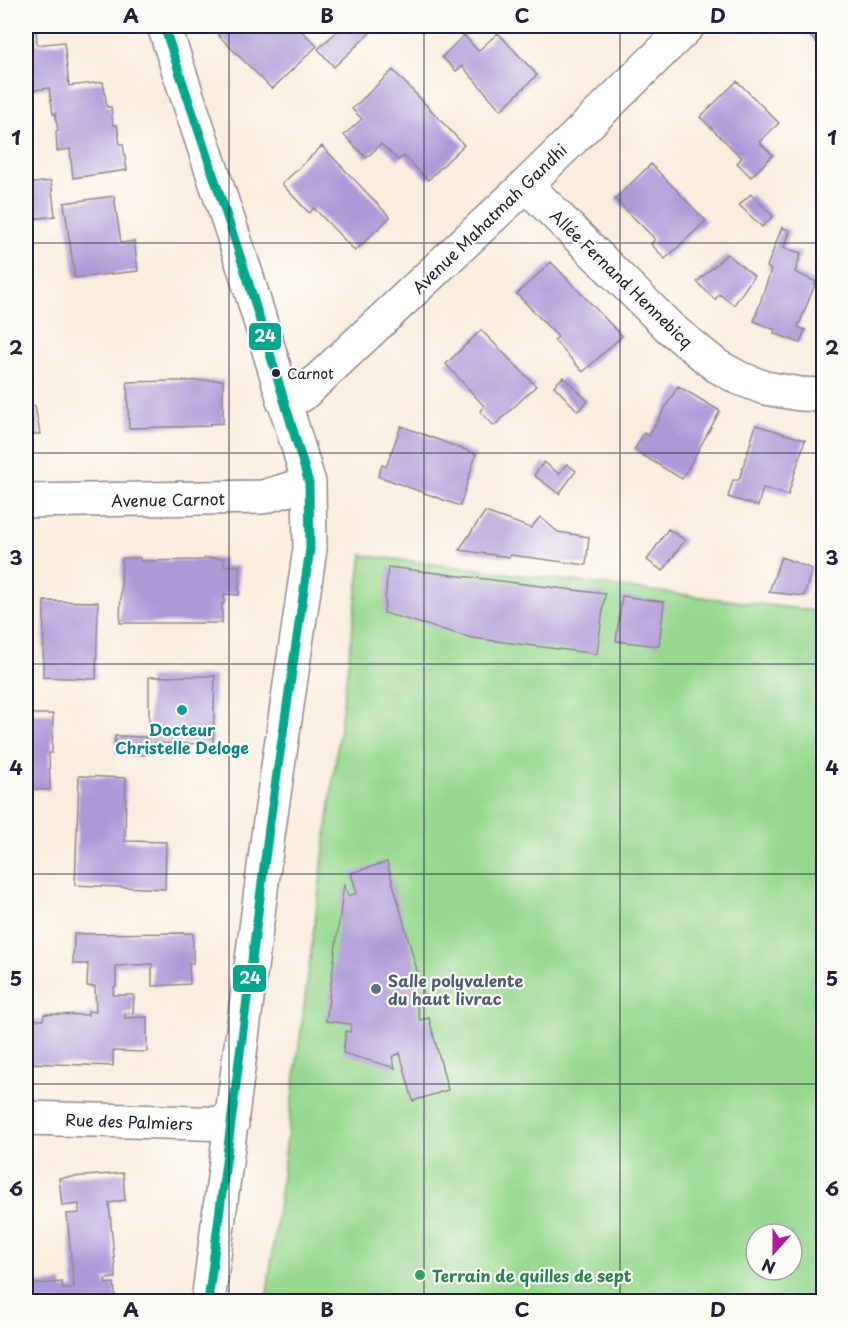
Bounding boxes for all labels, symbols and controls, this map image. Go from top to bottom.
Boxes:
text: A [123,0,139,30]
text: B [320,0,334,30]
text: C [514,0,530,30]
text: D [710,0,726,30]
text: 1 [11,122,21,152]
text: 1 [827,122,837,152]
street label: Avenue Mahatmah Gandhi [406,138,572,298]
street label: Allée Fernand Hennebicq [545,203,699,353]
line badge: 24 [248,322,282,351]
text: 24 [254,323,276,347]
text: 2 [9,332,23,362]
text: 2 [825,332,839,362]
place label: Carnot [287,363,334,384]
marker: Carnot [270,367,282,379]
street label: Avenue Carnot [111,486,226,512]
text: 3 [9,542,23,572]
text: 3 [825,542,839,572]
marker: Docteur Christelle Deloge [175,703,189,717]
place label: Docteur Christelle Deloge [115,717,249,759]
text: 4 [9,752,23,782]
text: 4 [825,752,839,782]
text: 5 [10,963,22,993]
text: 5 [826,963,838,993]
line badge: 24 [232,964,267,993]
text: 24 [239,965,261,989]
place label: Salle polyvalente du haut livrac [388,968,523,1010]
marker: Salle polyvalente du haut livrac [369,982,383,996]
street label: Rue des Palmiers [65,1107,193,1135]
text: 6 [9,1173,23,1203]
text: 6 [825,1173,839,1203]
north arrow [744,1222,804,1282]
text: N [758,1253,778,1280]
place label: Terrain de quilles de sept [432,1263,632,1287]
marker: Terrain de quilles de sept [413,1268,427,1282]
text: A [123,1294,139,1324]
text: B [320,1294,334,1324]
text: C [514,1294,530,1324]
text: D [710,1294,726,1324]

